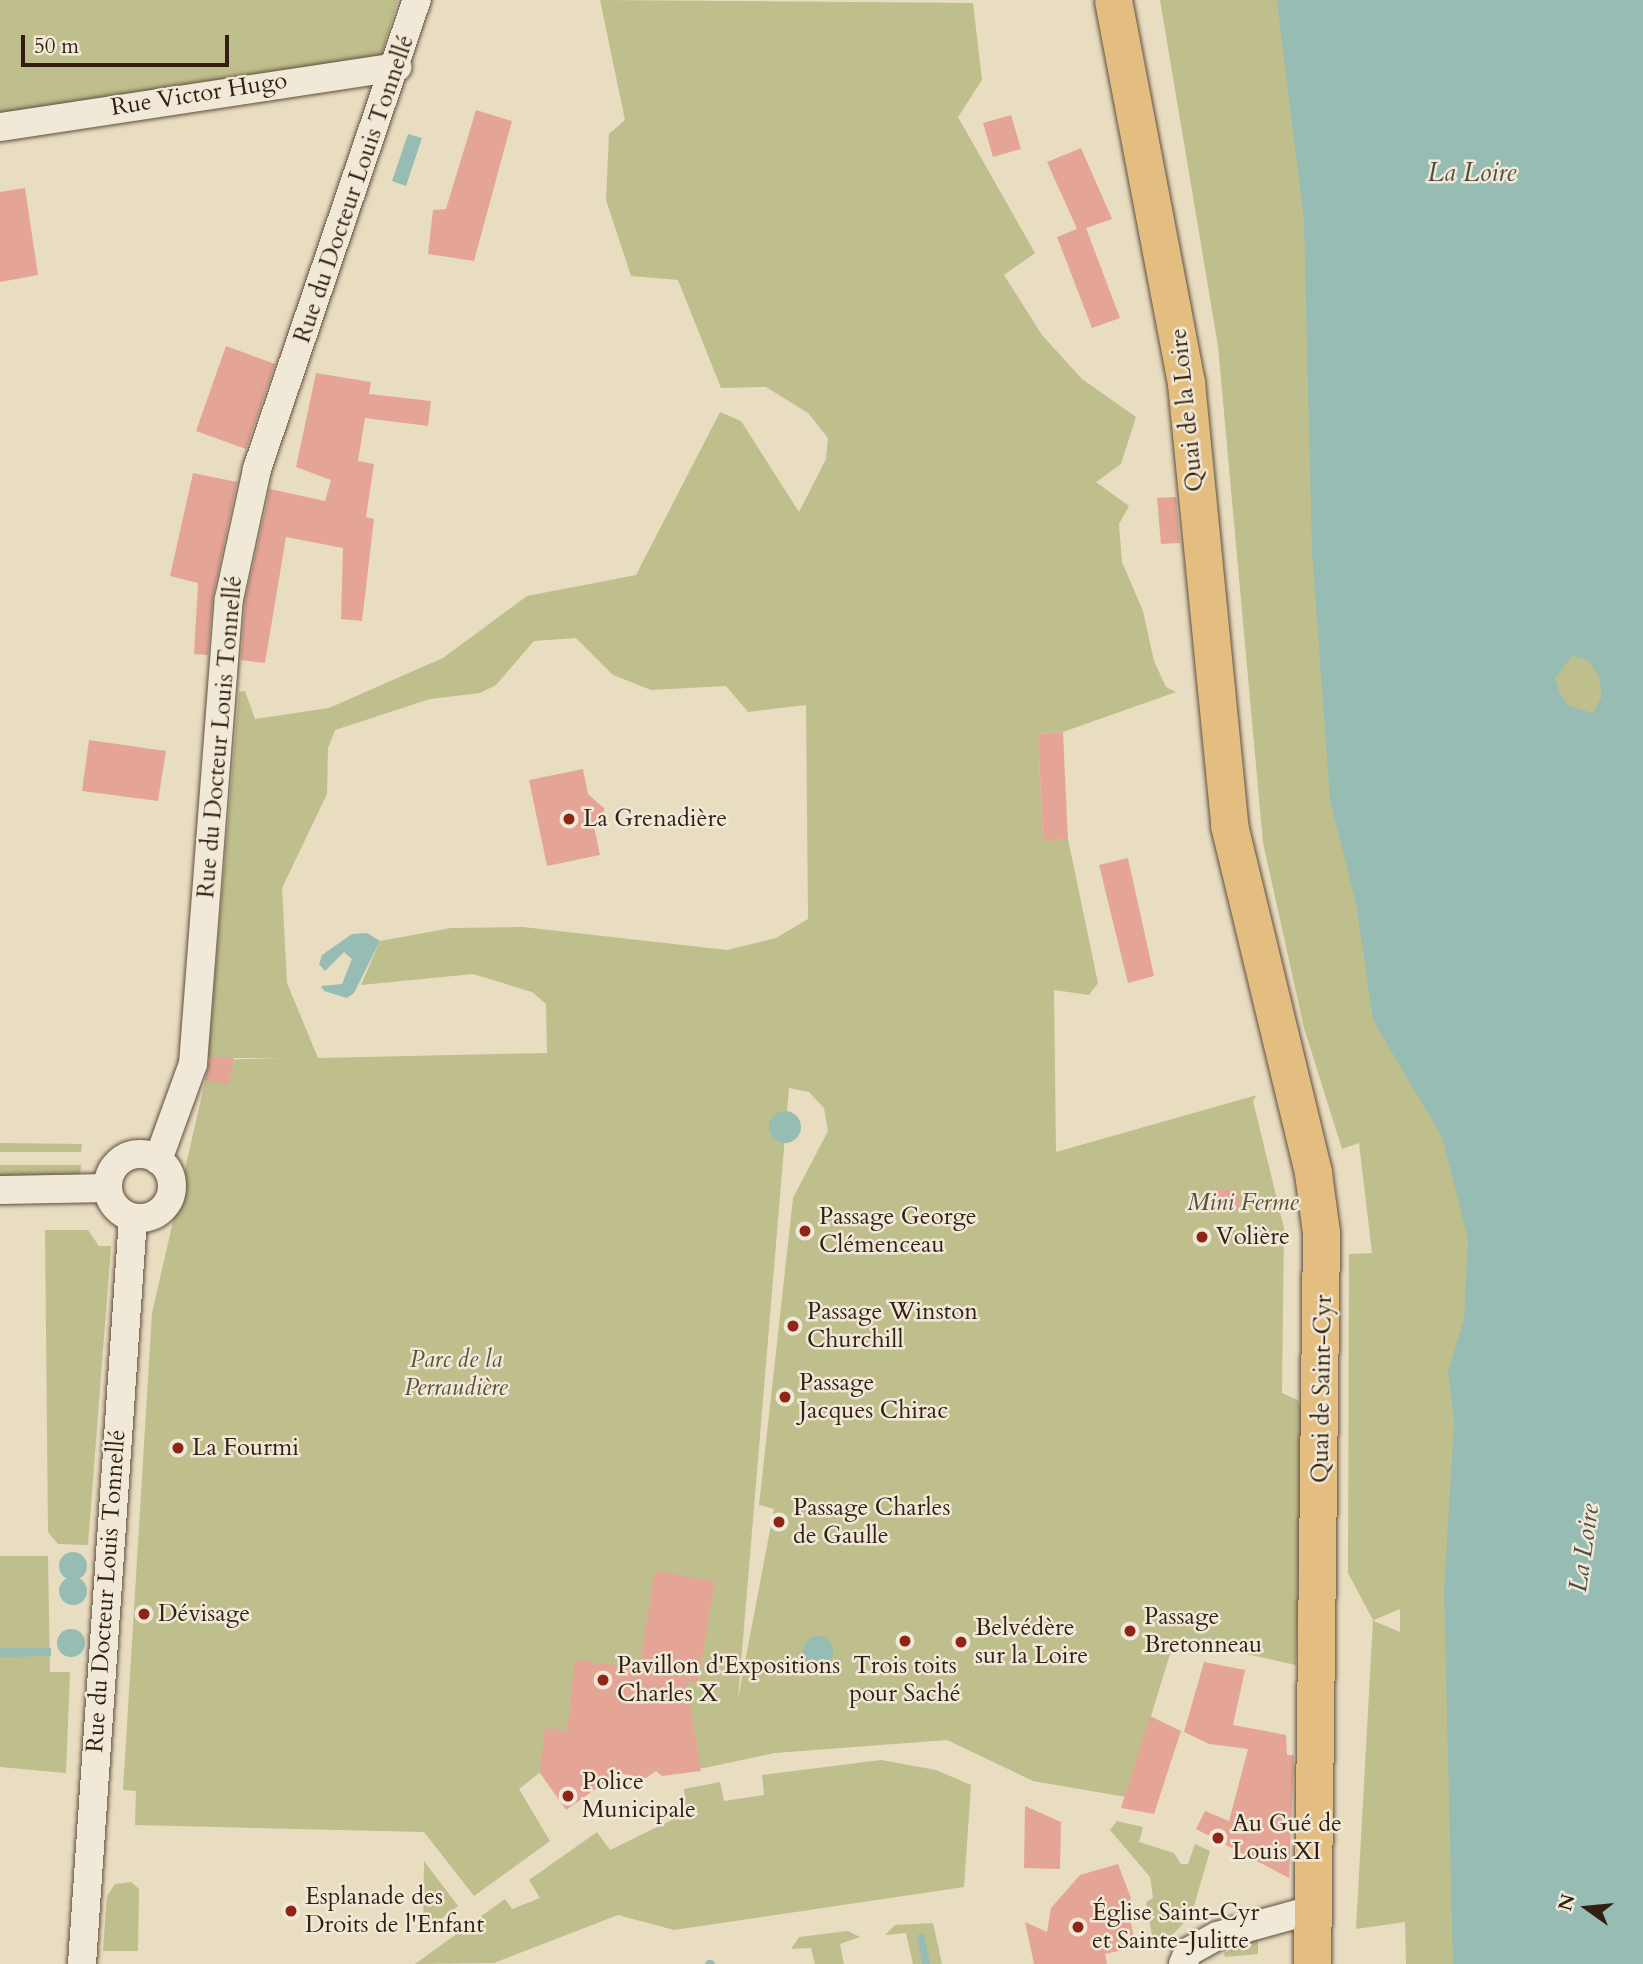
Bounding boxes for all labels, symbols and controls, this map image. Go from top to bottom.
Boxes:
scale bar [24,21,233,65]
street label: Rue du Docteur Louis Tonnellé [288,31,420,347]
text: 50 m [34,32,79,61]
street label: Rue Victor Hugo [109,66,289,122]
water label: La Loire [1428,157,1516,189]
street label: Quai de la Loire [1164,327,1210,493]
street label: Rue du Docteur Louis Tonnellé [192,575,248,899]
place label: La Grenadière [583,805,727,833]
marker: La Grenadière [561,811,577,827]
park label: Mini Ferme [1187,1189,1299,1217]
place label: Passage George Clémenceau [819,1203,977,1259]
marker: Passage George Clémenceau [797,1223,813,1239]
place label: Volière [1216,1223,1290,1251]
marker: Volière [1194,1229,1210,1245]
street label: Quai de Saint-Cyr [1306,1295,1338,1483]
place label: Passage Winston Churchill [807,1298,978,1354]
marker: Passage Winston Churchill [785,1318,801,1334]
park label: Parc de la Perraudière [404,1346,508,1402]
place label: Passage Jacques Chirac [799,1369,948,1425]
marker: Passage Jacques Chirac [777,1389,793,1405]
street label: Rue du Docteur Louis Tonnellé [80,1429,132,1753]
place label: La Fourmi [192,1434,299,1462]
marker: La Fourmi [170,1440,186,1456]
place label: Passage Charles de Gaulle [793,1494,950,1550]
water label: La Loire [1562,1502,1606,1594]
marker: Passage Charles de Gaulle [771,1514,787,1530]
place label: Dévisage [158,1600,250,1628]
place label: Passage Bretonneau [1144,1603,1262,1659]
marker: Dévisage [136,1606,152,1622]
place label: Belvédère sur la Loire [975,1614,1088,1670]
marker: Passage Bretonneau [1122,1623,1138,1639]
marker: Trois toits pour Saché [897,1633,913,1649]
marker: Belvédère sur la Loire [953,1634,969,1650]
place label: Pavillon d'Expositions Charles X [617,1652,840,1708]
place label: Trois toits pour Saché [849,1652,961,1708]
marker: Pavillon d'Expositions Charles X [595,1672,611,1688]
place label: Police Municipale [582,1768,696,1824]
marker: Police Municipale [560,1788,576,1804]
place label: Au Gué de Louis XI [1232,1810,1342,1866]
marker: Au Gué de Louis XI [1210,1830,1226,1846]
north arrow [1552,1873,1622,1943]
place label: Esplanade des Droits de l'Enfant [305,1883,484,1939]
text: N [1552,1891,1581,1914]
place label: Église Saint-Cyr et Sainte-Julitte [1092,1899,1259,1955]
marker: Esplanade des Droits de l'Enfant [283,1903,299,1919]
marker: Église Saint-Cyr et Sainte-Julitte [1070,1919,1086,1935]

